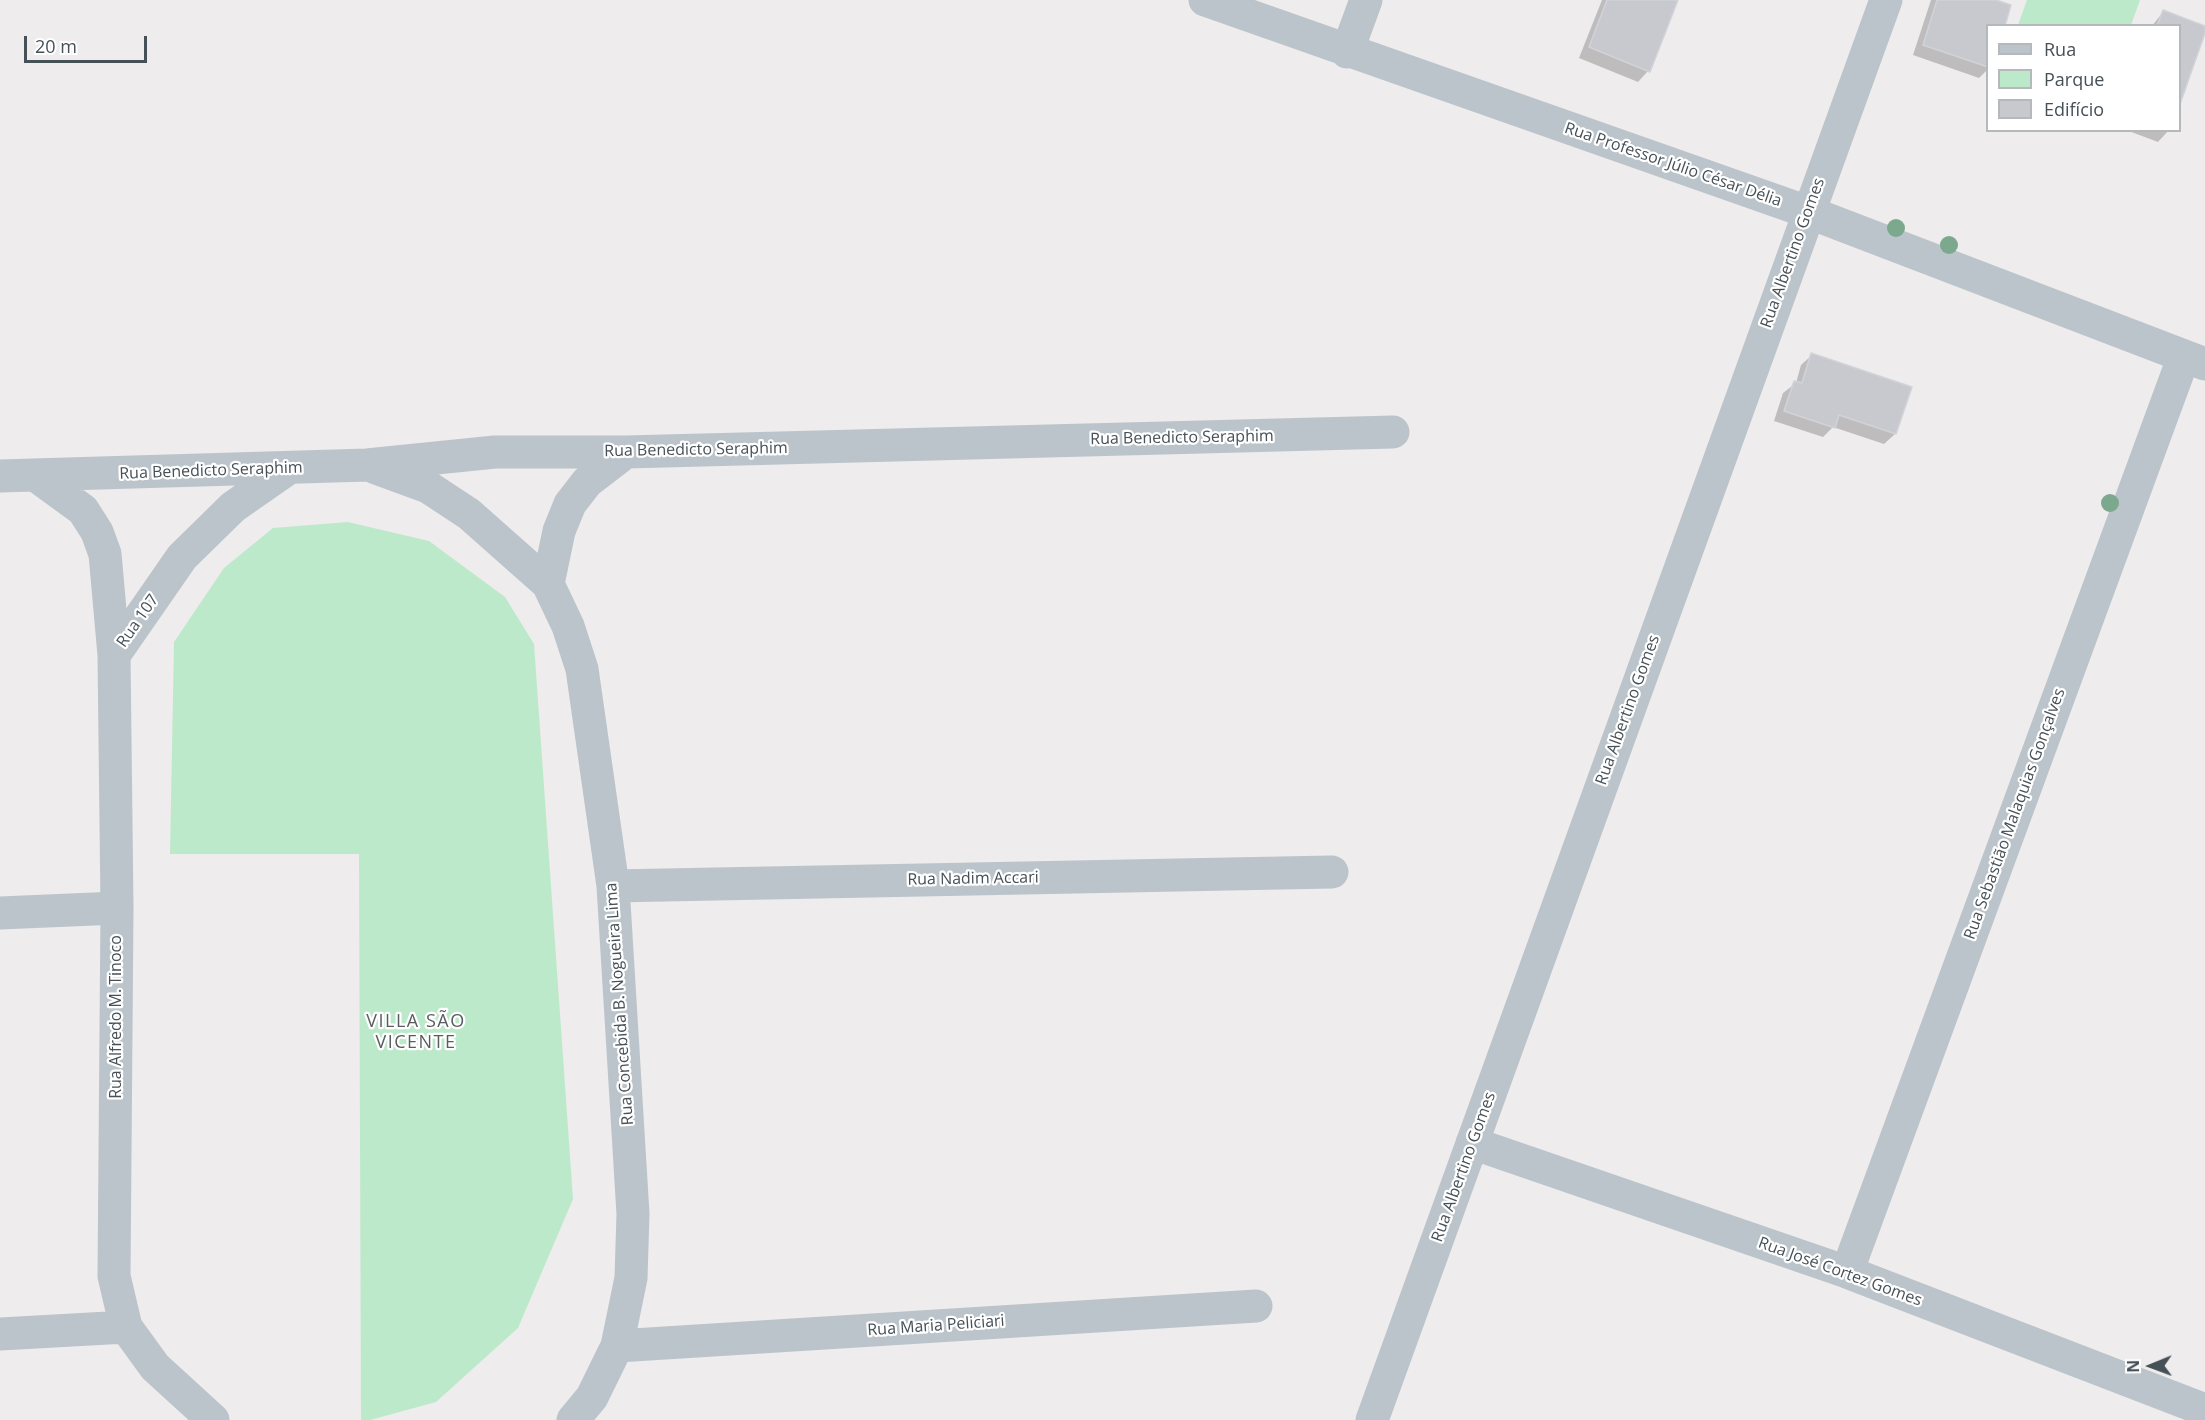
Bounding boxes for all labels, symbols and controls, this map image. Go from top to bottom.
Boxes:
scale bar [27,24,150,62]
legend [1986,24,2181,132]
text: 20 m [35,34,77,58]
text: Rua [2044,37,2076,61]
text: Parque [2044,67,2104,91]
text: Edifício [2044,97,2104,121]
street label: Rua Professor Júlio César Délia [1562,119,1784,211]
street label: Rua Albertino Gomes [1757,175,1829,331]
street label: Rua Benedicto Seraphim [1090,427,1274,449]
street label: Rua Benedicto Seraphim [604,439,788,461]
street label: Rua Benedicto Seraphim [119,458,303,484]
street label: Rua 107 [113,591,163,651]
street label: Rua Albertino Gomes [1592,632,1664,788]
street label: Rua Sebastião Malaquias Gonçalves [1960,686,2070,942]
street label: Rua Nadim Accari [907,868,1039,890]
street label: Rua Concebida B. Nogueira Lima [602,882,638,1126]
street label: Rua Alfredo M. Tinoco [106,935,126,1099]
district label: VILLA SÃO VICENTE [366,1011,466,1054]
street label: Rua Albertino Gomes [1428,1089,1500,1245]
street label: Rua José Cortez Gomes [1756,1233,1924,1311]
street label: Rua Maria Peliciari [867,1312,1005,1340]
north arrow [2121,1336,2181,1396]
text: N [2122,1360,2144,1373]

